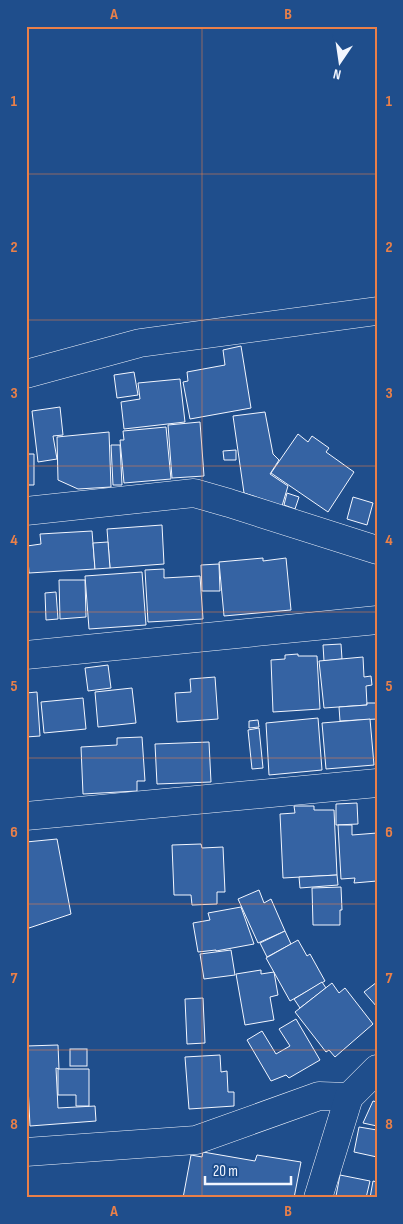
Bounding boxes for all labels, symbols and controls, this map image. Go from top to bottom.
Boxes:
text: A [109,5,118,24]
text: B [284,5,292,24]
north arrow [316,38,366,88]
text: N [332,65,343,83]
text: 1 [11,92,18,111]
text: 1 [386,92,393,111]
text: 2 [10,238,18,257]
text: 2 [385,238,393,257]
text: 3 [10,384,18,403]
text: 3 [385,384,393,403]
text: 4 [10,531,18,550]
text: 4 [385,531,393,550]
text: 5 [10,677,18,696]
text: 5 [385,677,393,696]
text: 6 [10,823,18,842]
text: 6 [385,823,393,842]
text: 7 [11,969,18,988]
text: 7 [386,969,393,988]
text: 8 [10,1115,18,1134]
text: 8 [385,1115,393,1134]
scale bar [205,1154,292,1186]
text: 20 m [213,1162,238,1181]
text: A [109,1202,118,1221]
text: B [284,1202,292,1221]

